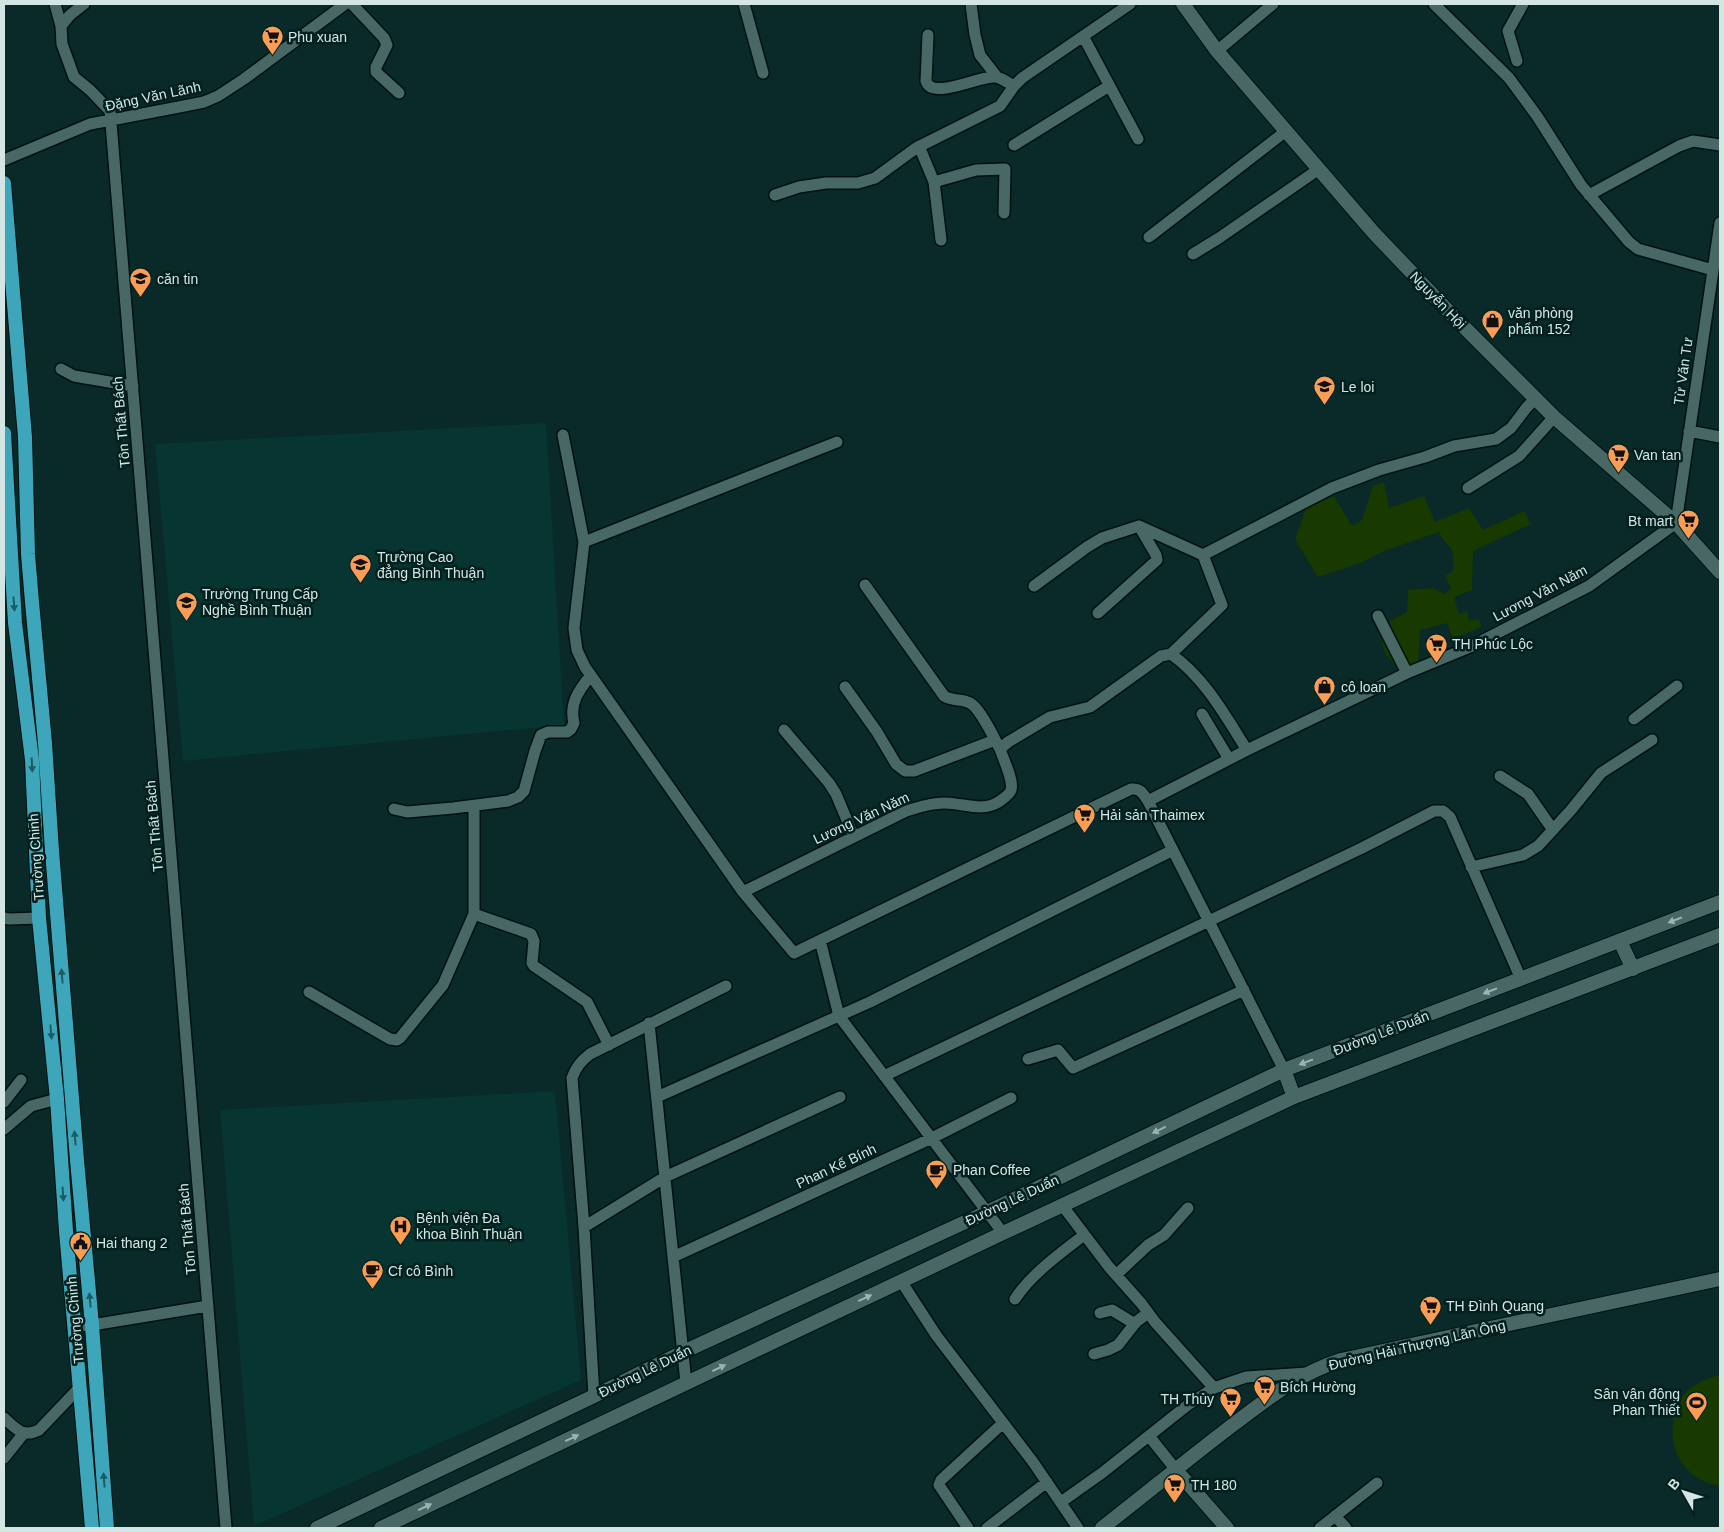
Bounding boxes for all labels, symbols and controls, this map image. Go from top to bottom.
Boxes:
supermarket icon: Phu xuan [260,25,284,56]
place label: Phu xuan [288,29,347,45]
street label: Đặng Văn Lãnh [104,78,202,114]
school or university icon: căn tin [129,267,153,298]
street label: Nguyễn Hội [1407,268,1469,332]
place label: căn tin [157,271,198,287]
place label: văn phòng phẩm 152 [1508,305,1573,337]
shop icon: văn phòng phẩm 152 [1480,309,1504,340]
street label: Từ Văn Tư [1670,336,1696,406]
school or university icon: Le loi [1313,375,1337,406]
street label: Tôn Thất Bách [109,376,133,468]
place label: Le loi [1341,379,1374,395]
supermarket icon: Van tan [1606,443,1630,474]
place label: Van tan [1634,447,1681,463]
supermarket icon: Bt mart [1677,509,1701,540]
place label: Bt mart [1628,513,1673,529]
place label: Trường Cao đẳng Bình Thuận [377,549,484,581]
school or university icon: Trường Cao đẳng Bình Thuận [349,553,373,584]
street label: Lương Văn Năm [1490,561,1590,625]
place label: Trường Trung Cấp Nghề Bình Thuận [202,586,318,618]
school or university icon: Trường Trung Cấp Nghề Bình Thuận [174,590,198,621]
one-way arrow [10,596,18,612]
supermarket icon: TH Phúc Lộc [1424,632,1448,663]
place label: TH Phúc Lộc [1452,636,1533,652]
shop icon: cô loan [1313,675,1337,706]
place label: cô loan [1341,679,1386,695]
one-way arrow [28,757,36,773]
street label: Tôn Thất Bách [142,780,166,872]
street label: Lương Văn Năm [810,789,912,847]
supermarket icon: Hải sản Thaimex [1072,803,1096,834]
place label: Hải sản Thaimex [1100,807,1205,823]
street label: Trường Chinh [25,813,47,901]
one-way arrow [1667,916,1682,924]
one-way arrow [58,968,66,984]
one-way arrow [1483,988,1498,995]
street label: Đường Lê Duẩn [1331,1007,1431,1059]
one-way arrow [47,1024,55,1040]
one-way arrow [1299,1058,1313,1066]
one-way arrow [1152,1126,1166,1134]
one-way arrow [71,1130,79,1146]
street label: Phan Kế Bính [793,1140,879,1192]
cafe icon: Phan Coffee [925,1158,949,1189]
place label: Phan Coffee [953,1162,1031,1178]
street label: Đường Lê Duẩn [963,1171,1061,1229]
street label: Tôn Thất Bách [175,1183,199,1275]
one-way arrow [59,1186,67,1202]
place label: Bệnh viện Đa khoa Bình Thuận [416,1210,522,1242]
hospital icon: Bệnh viện Đa khoa Bình Thuận [388,1214,412,1245]
public building icon: Hai thang 2 [68,1231,92,1262]
place label: Hai thang 2 [96,1235,168,1251]
cafe icon: Cf cô Bình [360,1259,384,1290]
place label: Cf cô Bình [388,1263,453,1279]
street label: Trường Chinh [63,1276,87,1364]
one-way arrow [86,1292,94,1308]
one-way arrow [858,1294,873,1303]
supermarket icon: TH Đình Quang [1418,1294,1442,1325]
place label: TH Đình Quang [1446,1298,1544,1314]
street label: Đường Hải Thượng Lãn Ông [1327,1317,1507,1373]
street label: Đường Lê Duẩn [596,1342,694,1400]
one-way arrow [711,1364,726,1372]
supermarket icon: Bích Hường [1252,1375,1276,1406]
place label: Bích Hường [1280,1379,1356,1395]
place label: Sân vận động Phan Thiết [1594,1386,1680,1418]
supermarket icon: TH Thủy [1218,1387,1242,1418]
sports icon: Sân vận động Phan Thiết [1684,1390,1708,1421]
place label: TH Thủy [1161,1391,1214,1407]
one-way arrow [565,1433,579,1441]
north arrow [1659,1467,1709,1517]
one-way arrow [99,1471,107,1487]
supermarket icon: TH 180 [1163,1473,1187,1504]
text: B [1664,1475,1683,1493]
place label: TH 180 [1191,1477,1237,1493]
one-way arrow [418,1503,432,1511]

